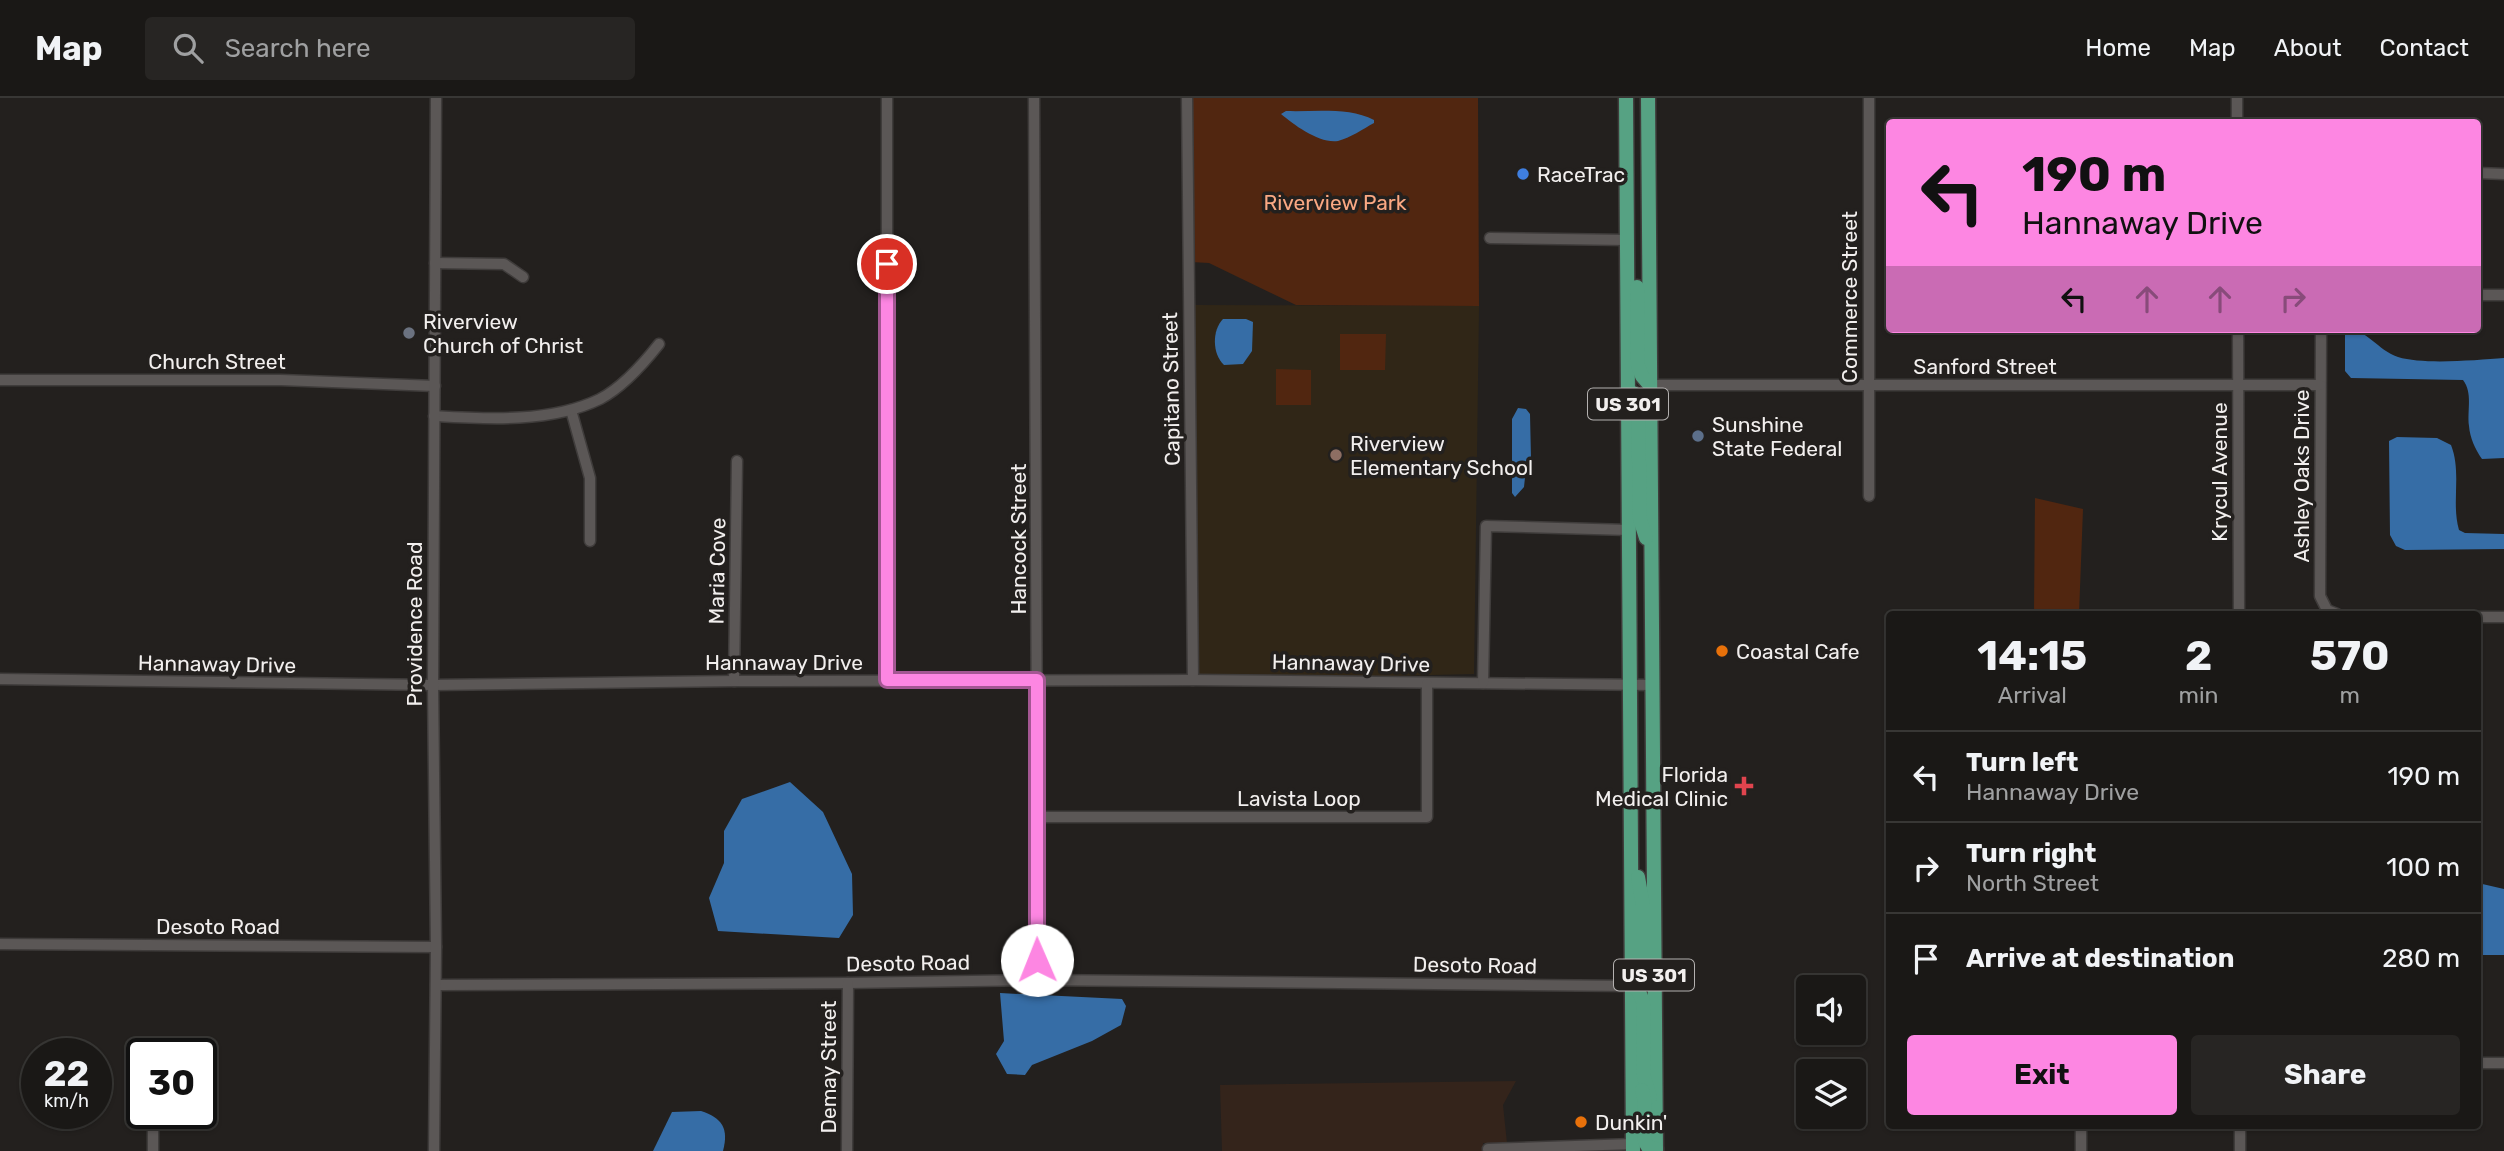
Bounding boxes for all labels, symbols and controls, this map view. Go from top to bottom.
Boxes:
search box [145,17,635,80]
text: Map [35,29,103,68]
icon: search [169,29,207,67]
text: Search here [225,33,370,64]
text: Home [2085,34,2151,62]
text: Map [2189,34,2236,62]
text: About [2274,34,2342,62]
text: Contact [2380,34,2469,62]
text: 190 m [2022,145,2166,203]
icon: left [1907,147,1998,238]
place label: RaceTrac [1537,162,1625,187]
marker: RaceTrac [1515,166,1531,182]
park label: Riverview Park [1263,190,1407,215]
text: Hannaway Drive [2022,204,2263,242]
street label: Commerce Street [1837,211,1862,383]
pin [857,234,917,294]
icon: arrive [868,245,906,283]
icon: left [2055,280,2093,318]
icon: ahead [2128,280,2166,318]
icon: ahead [2201,280,2239,318]
icon: right [2274,280,2312,318]
place label: Riverview Church of Christ [423,309,583,358]
street label: Capitano Street [1157,312,1185,466]
marker: Riverview Church of Christ [401,325,417,341]
street label: Church Street [148,349,286,374]
street label: Sanford Street [1913,354,2057,379]
road number: US 301 [1588,388,1668,420]
street label: Ashley Oaks Drive [2289,389,2314,563]
street label: Krycul Avenue [2207,402,2232,542]
place label: Sunshine State Federal [1712,412,1842,461]
marker: Sunshine State Federal [1690,428,1706,444]
place label: Riverview Elementary School [1350,431,1533,480]
marker: Riverview Elementary School [1328,447,1344,463]
street label: Hancock Street [1006,463,1031,615]
street label: Maria Cove [704,517,730,625]
street label: Providence Road [402,542,427,706]
text: 14:15 [1977,631,2087,681]
text: 2 [2185,631,2212,681]
text: 570 [2310,631,2390,681]
place label: Coastal Cafe [1736,639,1860,664]
marker: Coastal Cafe [1714,643,1730,659]
street label: Hannaway Drive [1272,649,1430,677]
street label: Hannaway Drive [138,650,296,678]
street label: Hannaway Drive [705,650,863,675]
text: Arrival [1998,681,2067,709]
text: min [2179,681,2219,709]
text: m [2340,681,2360,709]
text: Turn left [1966,747,2078,778]
icon: left [1907,758,1945,796]
text: 190 m [2387,761,2460,792]
place label: Florida Medical Clinic [1595,762,1728,811]
marker: Florida Medical Clinic [1734,776,1754,796]
text: Hannaway Drive [1966,778,2139,806]
street label: Lavista Loop [1237,786,1361,811]
text: Turn right [1966,838,2096,869]
icon: right [1907,849,1945,887]
text: 100 m [2386,852,2460,883]
text: North Street [1966,869,2099,897]
street label: Desoto Road [156,914,280,939]
position arrow [1000,923,1074,997]
icon: arrive [1907,940,1945,978]
text: Arrive at destination [1966,943,2234,974]
text: 280 m [2382,943,2460,974]
street label: Desoto Road [846,949,970,977]
street label: Desoto Road [1413,951,1537,979]
road number: US 301 [1614,960,1694,990]
map controls [1796,975,1866,1129]
button: sound [1796,975,1866,1045]
street label: Demay Street [816,1000,841,1134]
button: Exit [1907,1035,2177,1115]
button: Share [2191,1035,2460,1115]
speed limit sign: 30 [126,1038,217,1129]
text: 22 [44,1053,89,1095]
button: layers [1796,1059,1866,1129]
text: km/h [44,1090,89,1112]
place label: Dunkin' [1595,1110,1667,1135]
marker: Dunkin' [1573,1114,1589,1130]

